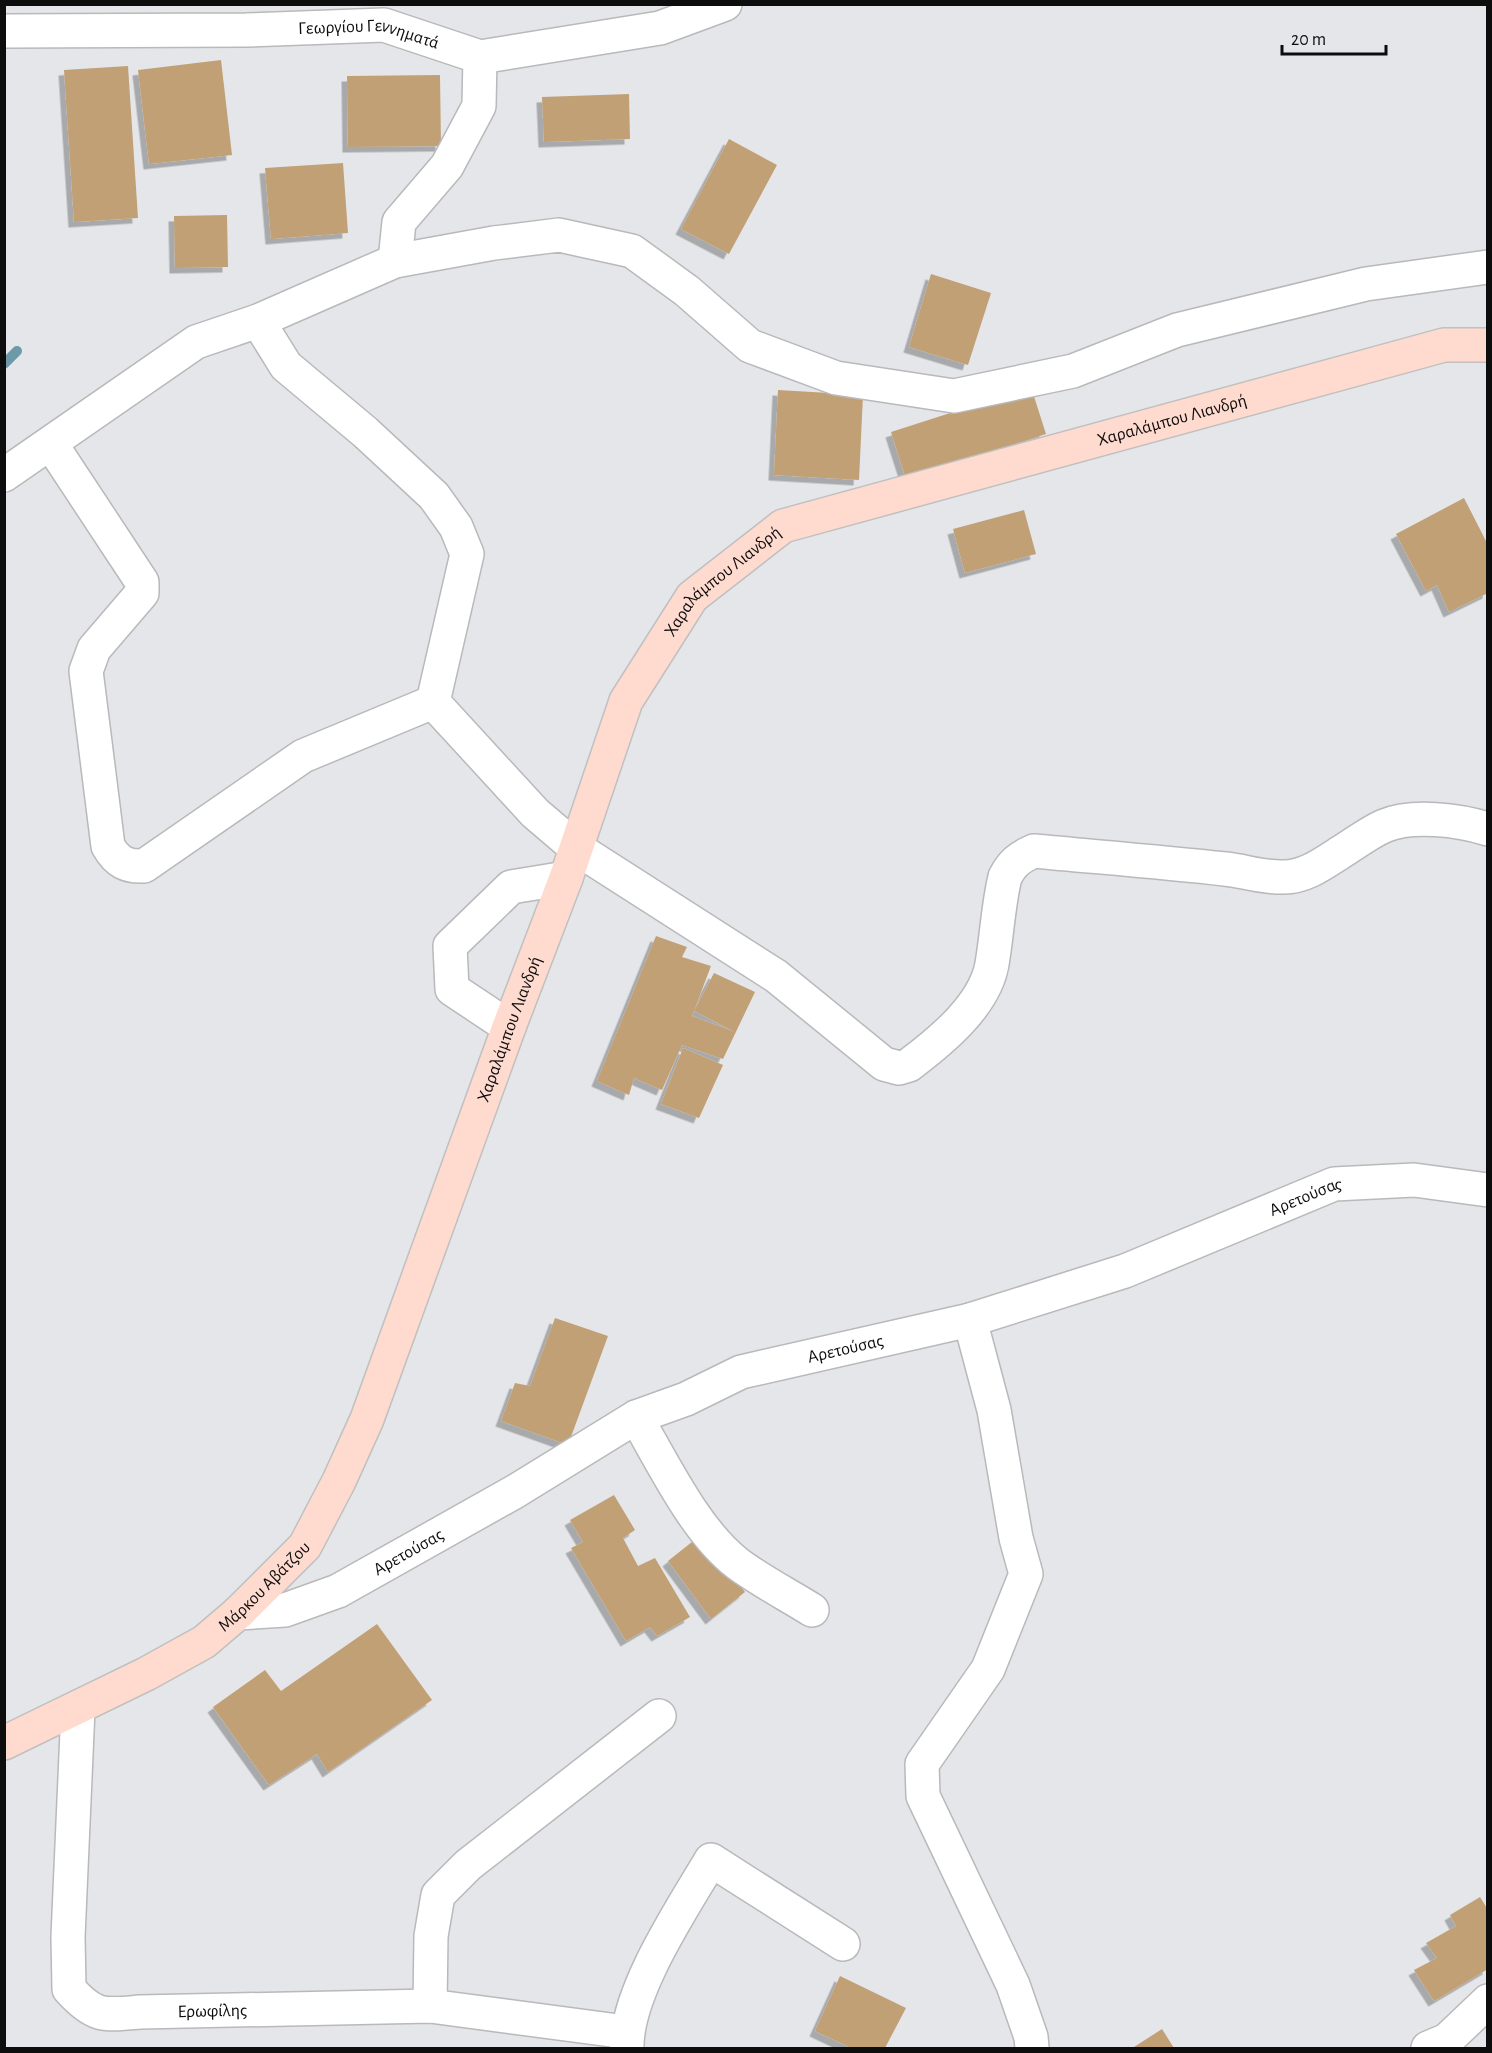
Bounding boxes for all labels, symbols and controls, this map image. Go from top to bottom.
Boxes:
street label: Γεωργίου Γεννηματά [298,17,441,53]
scale bar [1282,18,1386,56]
text: 20 m [1291,31,1326,49]
street label: Χαραλάμπου Λιανδρή [1095,391,1249,450]
street label: Χαραλάμπου Λιανδρή [661,523,785,640]
street label: Χαραλάμπου Λιανδρή [475,954,545,1105]
street label: Αρετούσας [1267,1176,1342,1220]
street label: Αρετούσας [806,1332,885,1367]
street label: Αρετούσας [371,1526,447,1579]
street label: Μάρκου Αβάτζου [215,1538,314,1636]
street label: Ερωφίλης [177,2001,247,2021]

